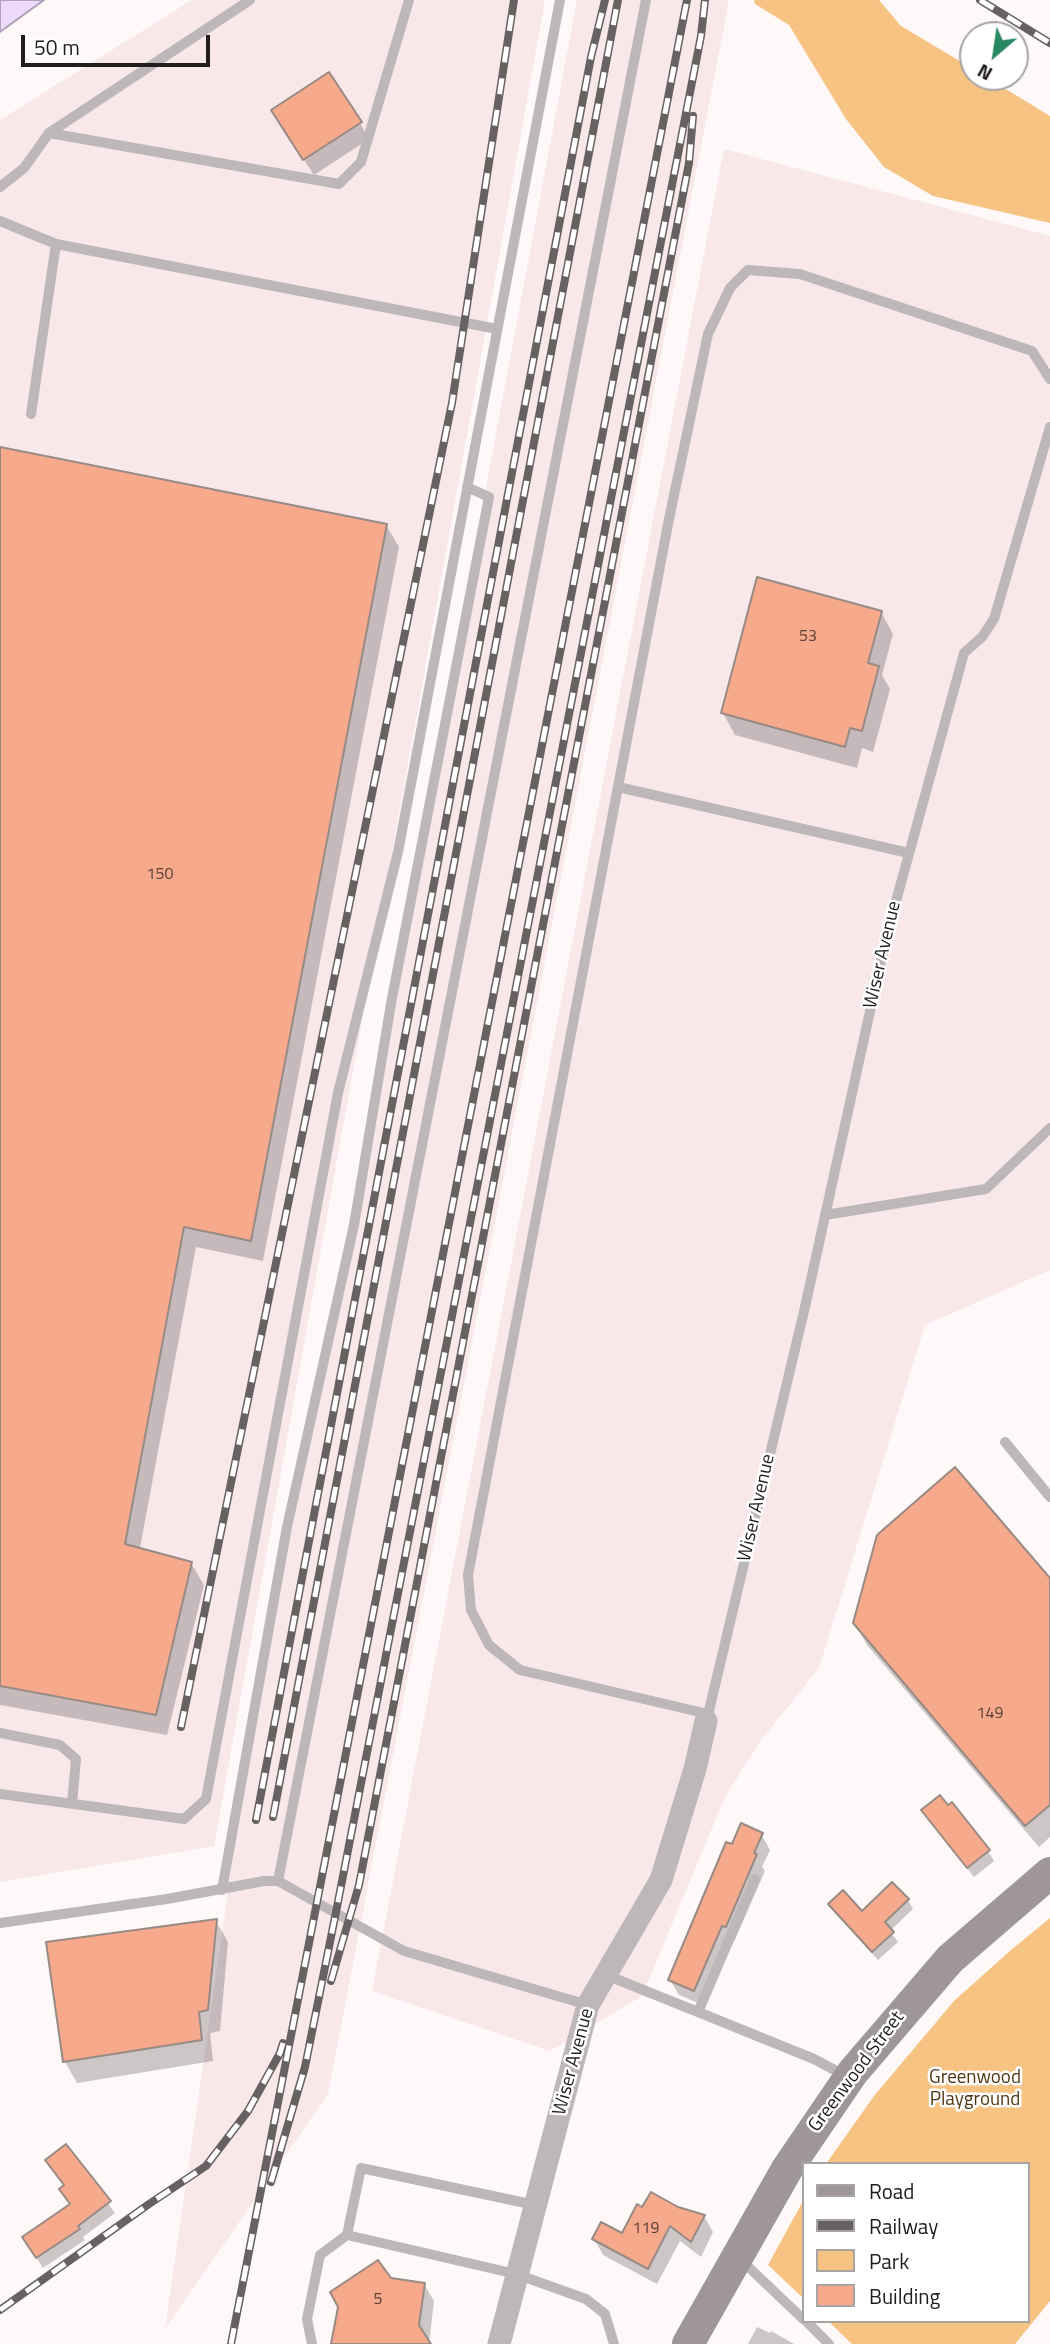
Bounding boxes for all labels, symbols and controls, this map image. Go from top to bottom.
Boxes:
scale bar [24,21,214,65]
north arrow [959,21,1029,91]
text: 50 m [34,31,80,63]
text: N [972,57,997,89]
house number: 53 [799,627,817,647]
house number: 150 [147,865,173,885]
street label: Wiser Avenue [860,899,906,1011]
street label: Wiser Avenue [734,1452,780,1564]
house number: 149 [977,1704,1003,1724]
street label: Wiser Avenue [549,2006,599,2118]
street label: Greenwood Street [804,2007,910,2137]
park label: Greenwood Playground [929,2067,1021,2111]
legend [802,2162,1029,2323]
text: Road [869,2175,914,2207]
text: Railway [869,2210,938,2242]
house number: 119 [633,2219,659,2239]
text: Park [869,2245,909,2277]
text: Building [869,2280,940,2312]
house number: 5 [374,2290,382,2310]

